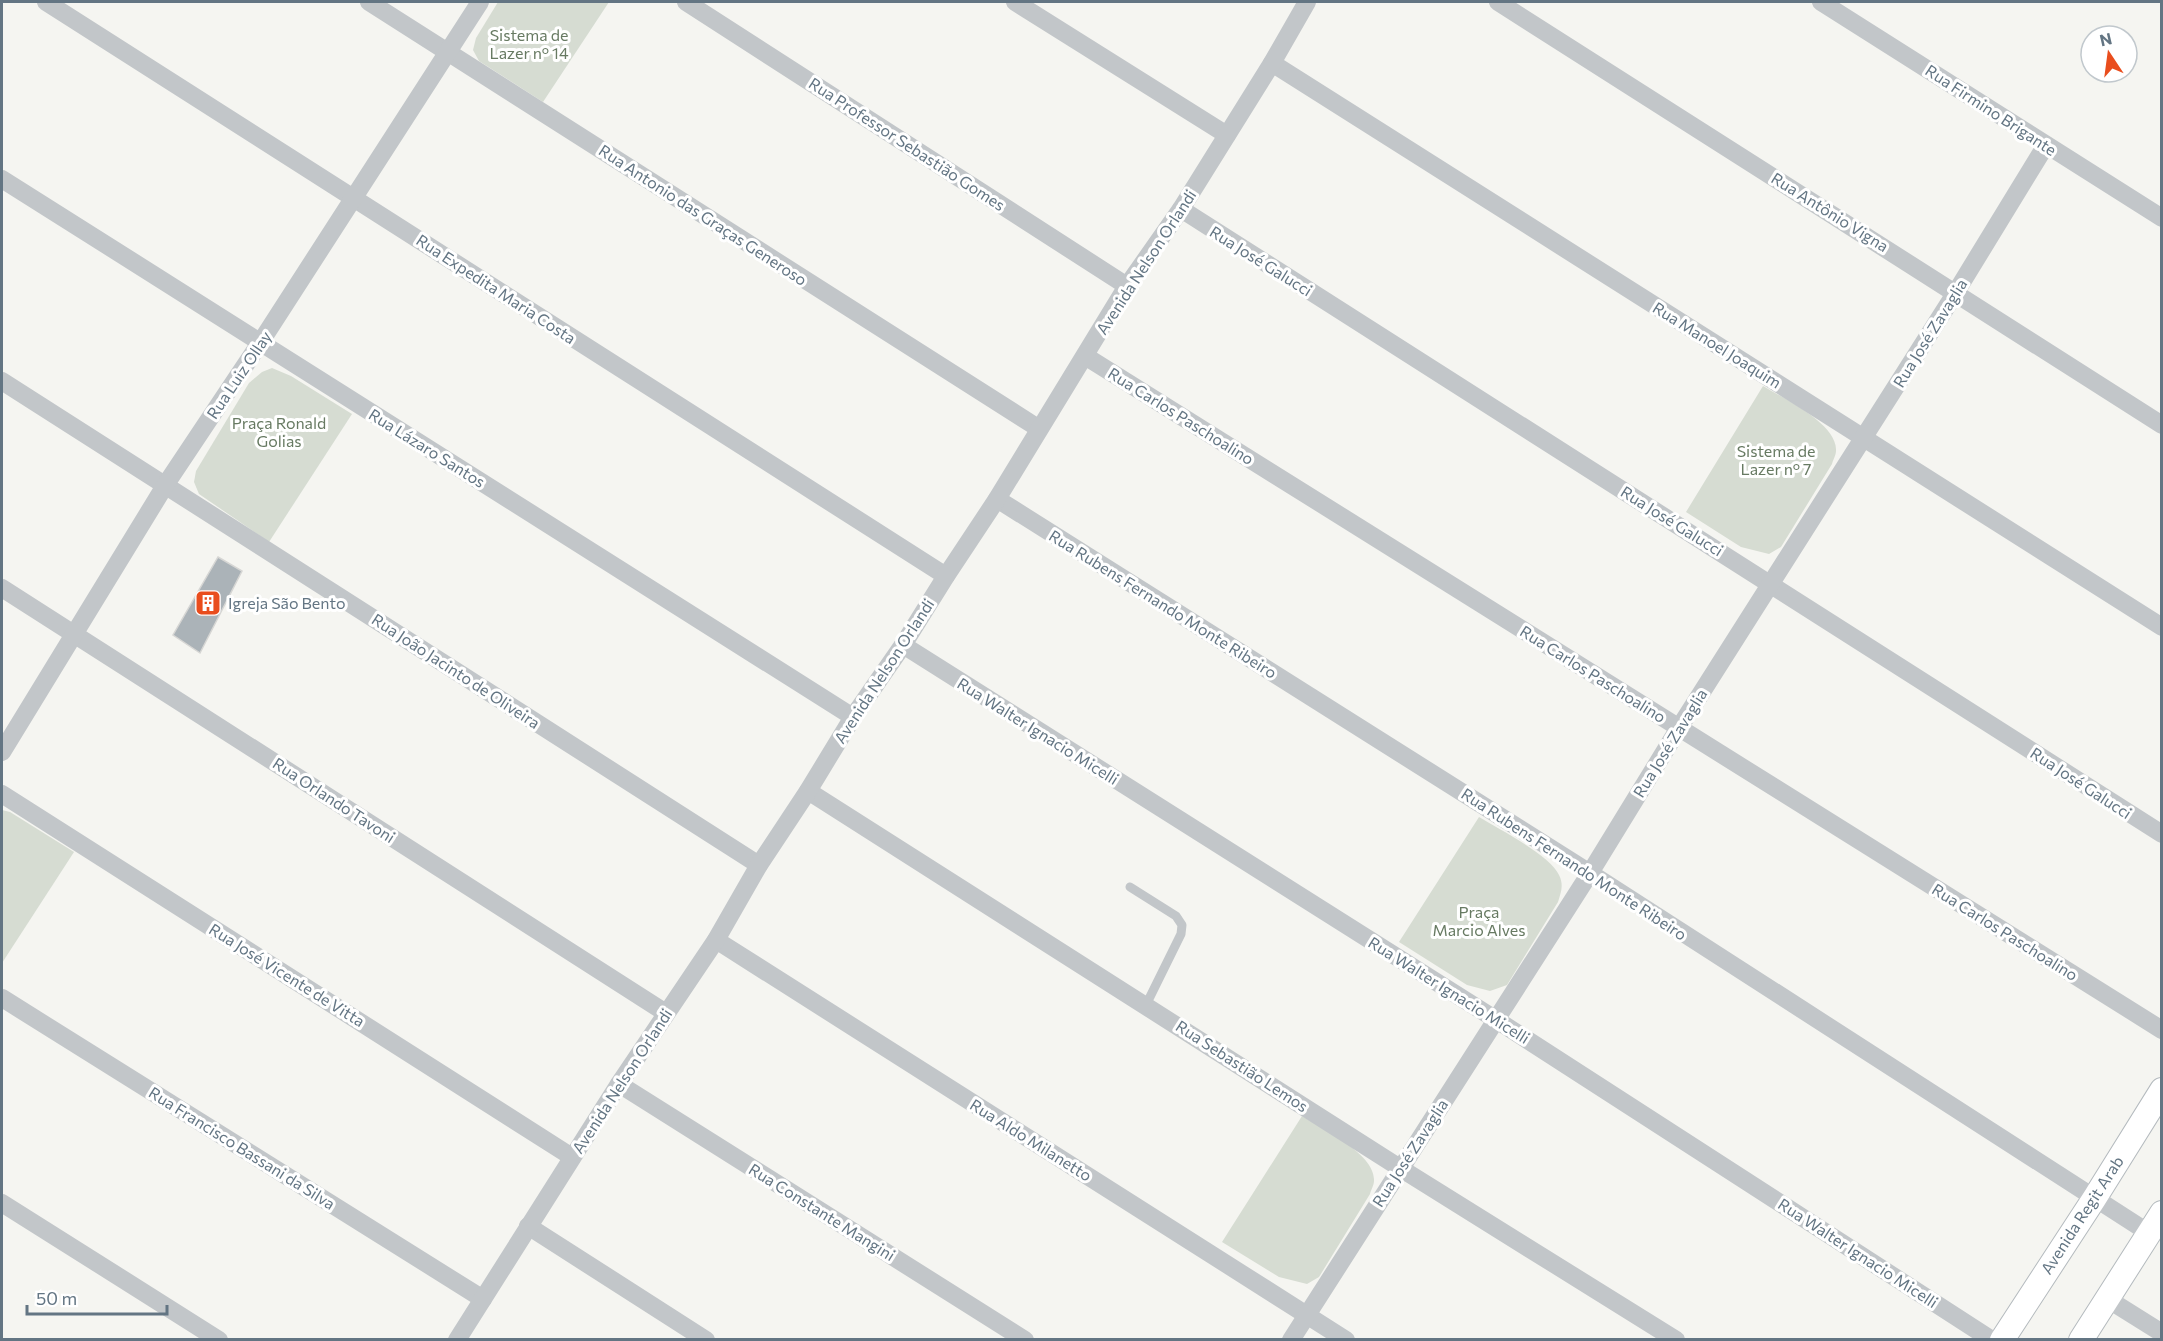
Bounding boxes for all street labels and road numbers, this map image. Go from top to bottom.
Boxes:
street label: Rua Firmino Brigante [1922,60,2060,159]
street label: Rua Professor Sebastião Gomes [806,73,1009,214]
street label: Rua Antonio das Graças Generoso [596,140,811,289]
street label: Rua Antônio Vigna [1768,168,1892,255]
street label: Avenida Nelson Orlandi [1092,186,1200,338]
street label: Rua José Galucci [1207,222,1316,300]
street label: Rua Expedita Maria Costa [413,230,580,347]
street label: Rua José Zavaglia [1889,275,1971,391]
street label: Rua Manoel Joaquim [1650,297,1785,392]
street label: Rua Luiz Ollay [202,327,275,422]
street label: Rua Carlos Paschoalino [1105,363,1258,468]
street label: Rua Lázaro Santos [366,404,489,491]
street label: Rua José Galucci [1618,482,1727,560]
street label: Rua Rubens Fernando Monte Ribeiro [1046,525,1281,682]
street label: Avenida Nelson Orlandi [830,595,938,747]
street label: Rua João Jacinto de Oliveira [369,609,544,732]
street label: Rua Carlos Paschoalino [1517,621,1670,726]
street label: Rua Walter Ignacio Micelli [954,673,1122,788]
street label: Rua José Zavaglia [1629,685,1711,801]
street label: Rua José Galucci [2027,743,2135,822]
street label: Rua Orlando Tavoni [270,753,399,846]
street label: Rua Rubens Fernando Monte Ribeiro [1458,784,1690,944]
street label: Rua Carlos Paschoalino [1929,879,2082,984]
street label: Rua José Vicente de Vitta [206,919,369,1030]
street label: Rua Walter Ignacio Micelli [1365,932,1533,1047]
street label: Avenida Nelson Orlandi [568,1005,676,1157]
street label: Rua Sebastião Lemos [1173,1016,1312,1115]
street label: Rua Francisco Bassani da Silva [146,1082,339,1213]
street label: Rua Aldo Milanetto [967,1094,1096,1185]
street label: Rua José Zavaglia [1368,1095,1451,1210]
street label: Avenida Regit Arab [2036,1152,2127,1277]
street label: Rua Constante Mangini [746,1159,899,1264]
street label: Rua Walter Ignacio Micelli [1775,1194,1942,1311]

